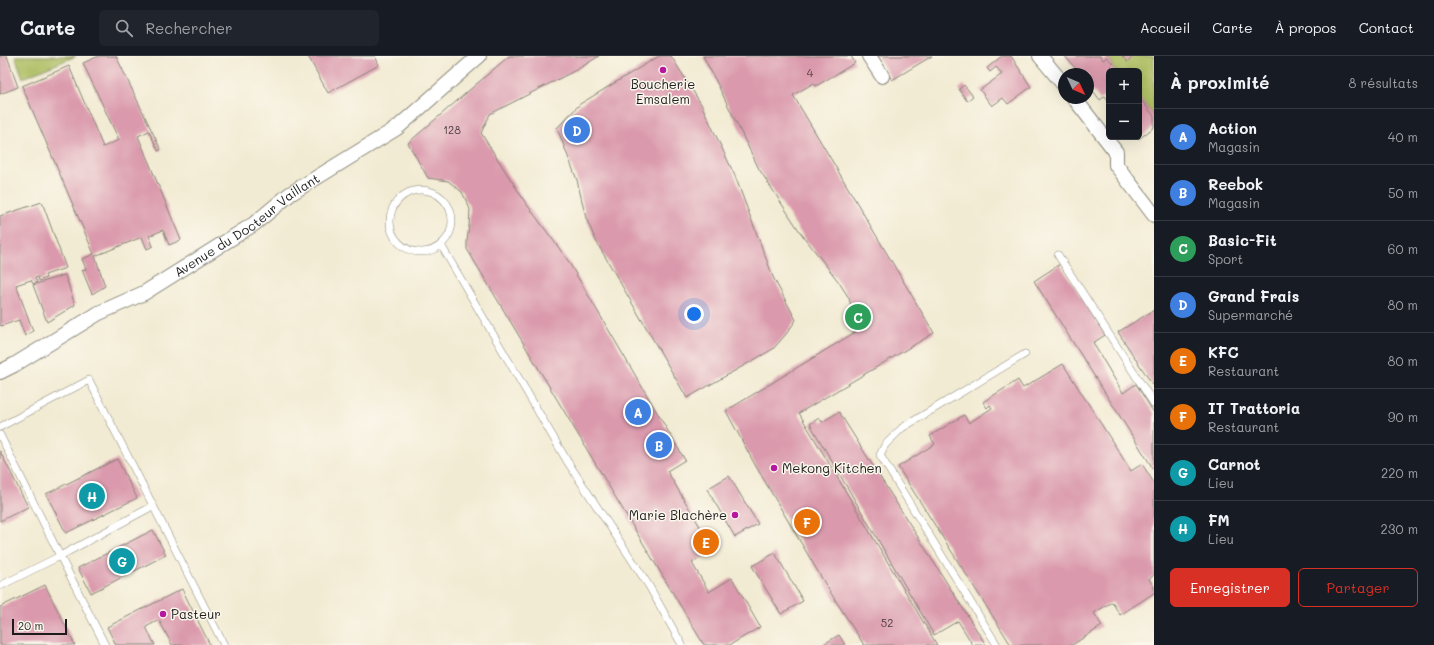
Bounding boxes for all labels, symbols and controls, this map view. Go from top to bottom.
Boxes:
search box [99,10,379,46]
text: Carte [20,15,75,40]
icon: search [113,17,135,39]
text: Rechercher [145,18,233,38]
text: Accueil [1140,18,1190,37]
text: Carte [1212,18,1253,37]
text: À propos [1275,18,1337,37]
text: Contact [1359,18,1414,37]
marker: Boucherie Emsalem [658,65,668,75]
house number: 4 [807,65,814,80]
north arrow [1058,68,1094,104]
map controls [1106,68,1142,140]
button: + [1106,68,1142,104]
text: À proximité [1170,71,1269,93]
text: 8 résultats [1349,74,1418,91]
place label: Boucherie Emsalem [631,75,695,107]
button: − [1106,104,1142,140]
pin: D [564,115,590,145]
text: Action [1208,118,1257,138]
house number: 128 [443,122,461,137]
text: A [1178,128,1188,145]
text: 40 m [1388,128,1418,145]
text: Magasin [1208,138,1260,155]
street label: Avenue du Docteur Vaillant [171,169,323,280]
text: Reebok [1208,174,1263,194]
text: B [1179,184,1187,201]
text: 50 m [1388,184,1418,201]
text: Magasin [1208,194,1260,211]
text: Basic-Fit [1208,230,1277,250]
text: C [1178,240,1188,257]
text: 60 m [1388,240,1418,257]
text: Sport [1208,250,1243,267]
text: Grand Frais [1208,286,1299,306]
text: D [1178,296,1188,313]
text: 80 m [1388,296,1418,313]
pin: C [845,302,871,332]
your location [684,304,704,324]
text: Supermarché [1208,306,1293,323]
text: KFC [1208,342,1239,362]
text: E [1179,352,1187,369]
text: 80 m [1388,352,1418,369]
text: Restaurant [1208,362,1279,379]
pin: A [625,397,651,427]
text: IT Trattoria [1208,398,1300,418]
text: F [1179,408,1187,425]
text: 90 m [1388,408,1418,425]
text: Restaurant [1208,418,1279,435]
pin: B [646,430,672,460]
text: Carnot [1208,454,1261,474]
place label: Mekong Kitchen [782,459,882,476]
marker: Mekong Kitchen [769,463,779,473]
text: G [1178,464,1188,481]
text: 220 m [1381,464,1418,481]
text: Lieu [1208,474,1234,491]
pin: H [79,481,105,511]
place label: Marie Blachère [629,506,727,523]
pin: F [794,507,820,537]
marker: Marie Blachère [730,510,740,520]
text: FM [1208,510,1230,530]
text: H [1178,520,1188,537]
text: 230 m [1381,520,1418,537]
pin: E [693,527,719,557]
text: Lieu [1208,530,1234,547]
pin: G [109,546,135,576]
button: Enregistrer [1170,568,1290,607]
button: Partager [1298,568,1418,607]
place label: Pasteur [171,605,221,622]
marker: Pasteur [158,609,168,619]
house number: 52 [881,615,893,630]
scale bar [12,617,67,636]
text: 20 m [18,618,43,633]

